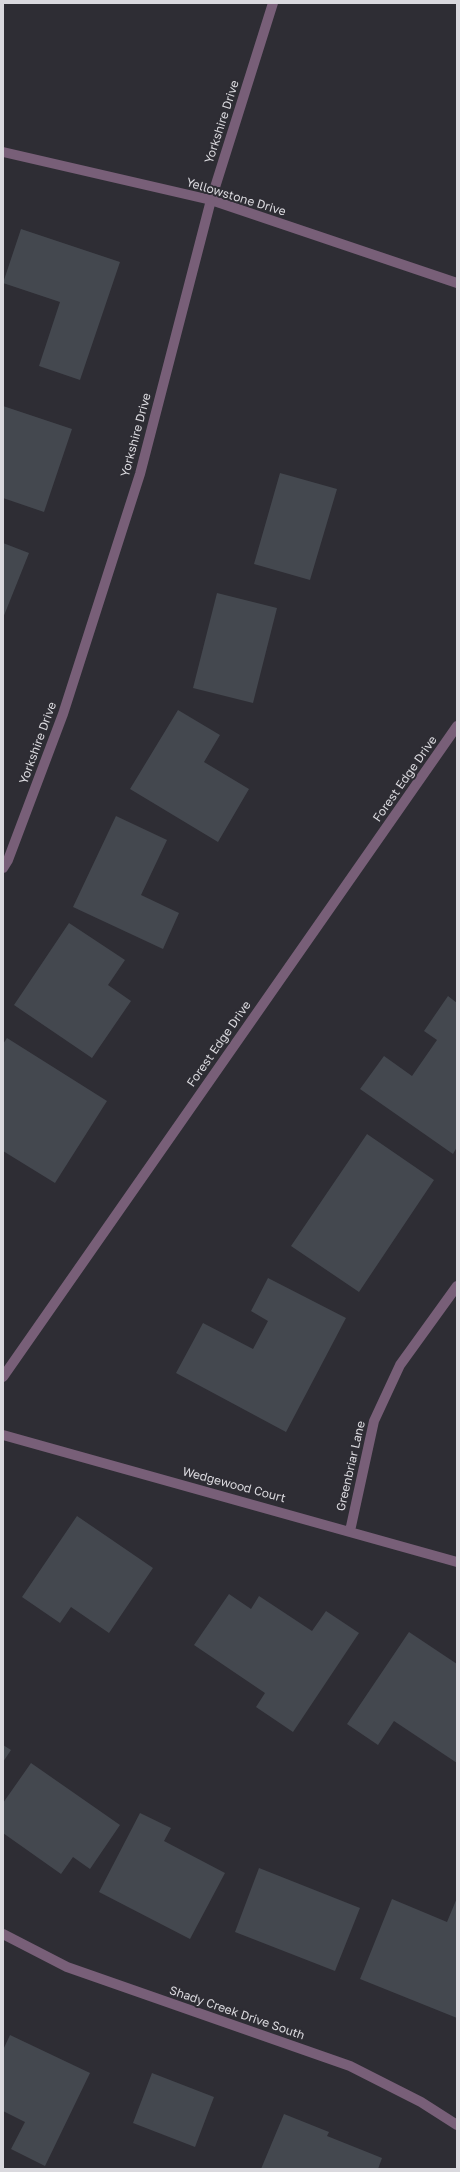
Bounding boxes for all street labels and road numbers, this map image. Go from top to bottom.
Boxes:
street label: Yorkshire Drive [202,79,242,165]
street label: Yellowstone Drive [184,175,288,219]
street label: Yorkshire Drive [118,391,154,479]
street label: Yorkshire Drive [16,700,60,786]
street label: Forest Edge Drive [370,733,440,825]
street label: Forest Edge Drive [184,998,254,1090]
street label: Greenbriar Lane [334,1419,368,1513]
street label: Wedgewood Court [181,1464,287,1506]
street label: Shady Creek Drive South [167,1983,307,2043]

